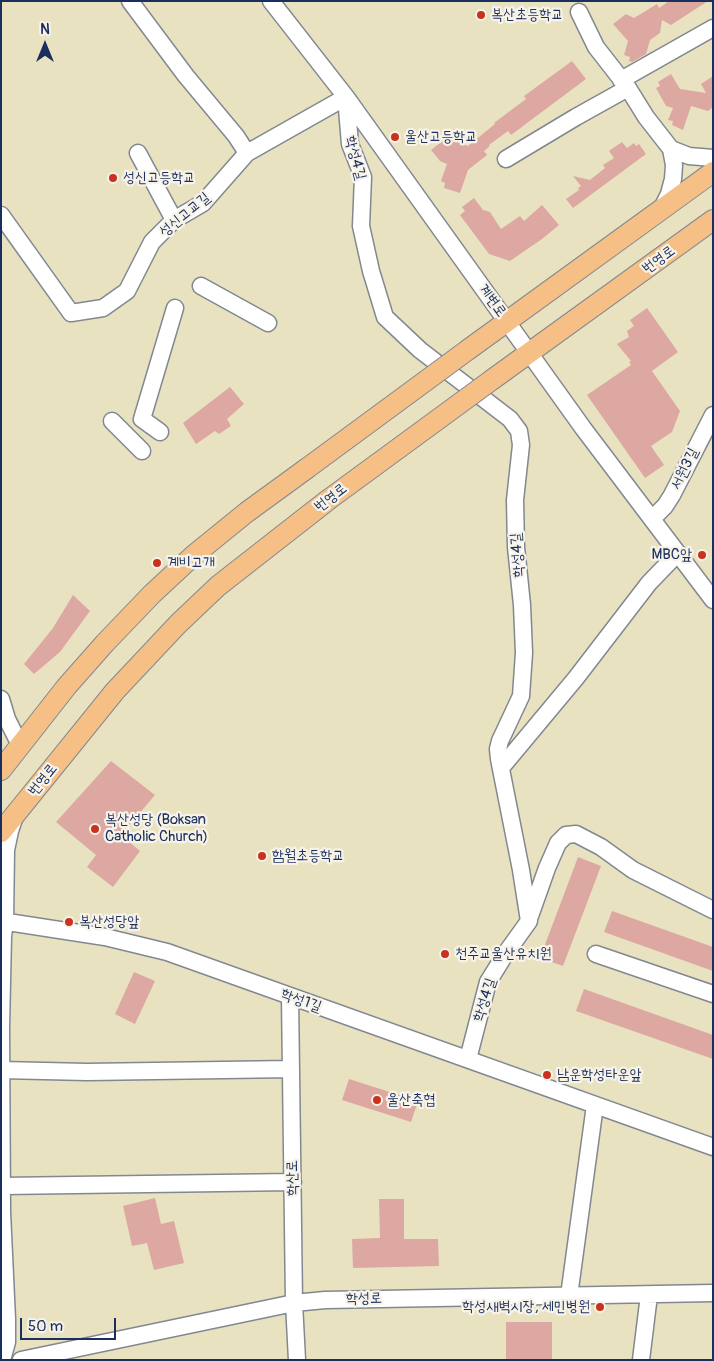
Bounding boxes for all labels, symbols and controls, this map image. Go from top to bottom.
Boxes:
place label: 복산초등학교 [491,6,563,24]
marker: 복산초등학교 [475,9,487,21]
north arrow [20,20,70,70]
text: N [40,21,50,38]
place label: 울산고등학교 [405,128,477,146]
marker: 울산고등학교 [389,131,401,143]
street label: 학성4길 [340,134,370,182]
place label: 성신고등학교 [123,169,195,187]
marker: 성신고등학교 [107,172,119,184]
street label: 성신고교길 [156,189,214,241]
street label: 번영로 [639,242,679,278]
street label: 계변로 [474,281,510,321]
street label: 서원3길 [667,445,703,493]
street label: 번영로 [311,480,351,516]
street label: 학성4길 [507,532,529,578]
place label: MBC앞 [651,546,692,564]
marker: MBC앞 [696,549,708,561]
place label: 계비고개 [167,554,215,572]
marker: 계비고개 [151,557,163,569]
street label: 번영로 [25,760,61,800]
place label: 복산성당 (Boksan Catholic Church) [105,811,208,846]
marker: 복산성당 (Boksan Catholic Church) [89,823,101,835]
place label: 함월초등학교 [272,847,344,865]
marker: 함월초등학교 [256,850,268,862]
place label: 복산성당앞 [79,913,139,931]
marker: 복산성당앞 [63,916,75,928]
place label: 천주교울산유치원 [455,945,552,963]
marker: 천주교울산유치원 [439,948,451,960]
street label: 학성4길 [470,976,500,1024]
street label: 학성1길 [278,985,324,1017]
place label: 남운학성타운앞 [557,1066,641,1084]
marker: 남운학성타운앞 [541,1069,553,1081]
place label: 울산축협 [387,1091,435,1109]
marker: 울산축협 [371,1094,383,1106]
street label: 학산로 [284,1160,302,1196]
street label: 학성로 [346,1290,382,1308]
place label: 학성새벽시장, 세민병원 [462,1298,590,1316]
marker: 학성새벽시장, 세민병원 [594,1301,606,1313]
scale bar [22,1308,119,1340]
text: 50 m [28,1317,63,1336]

